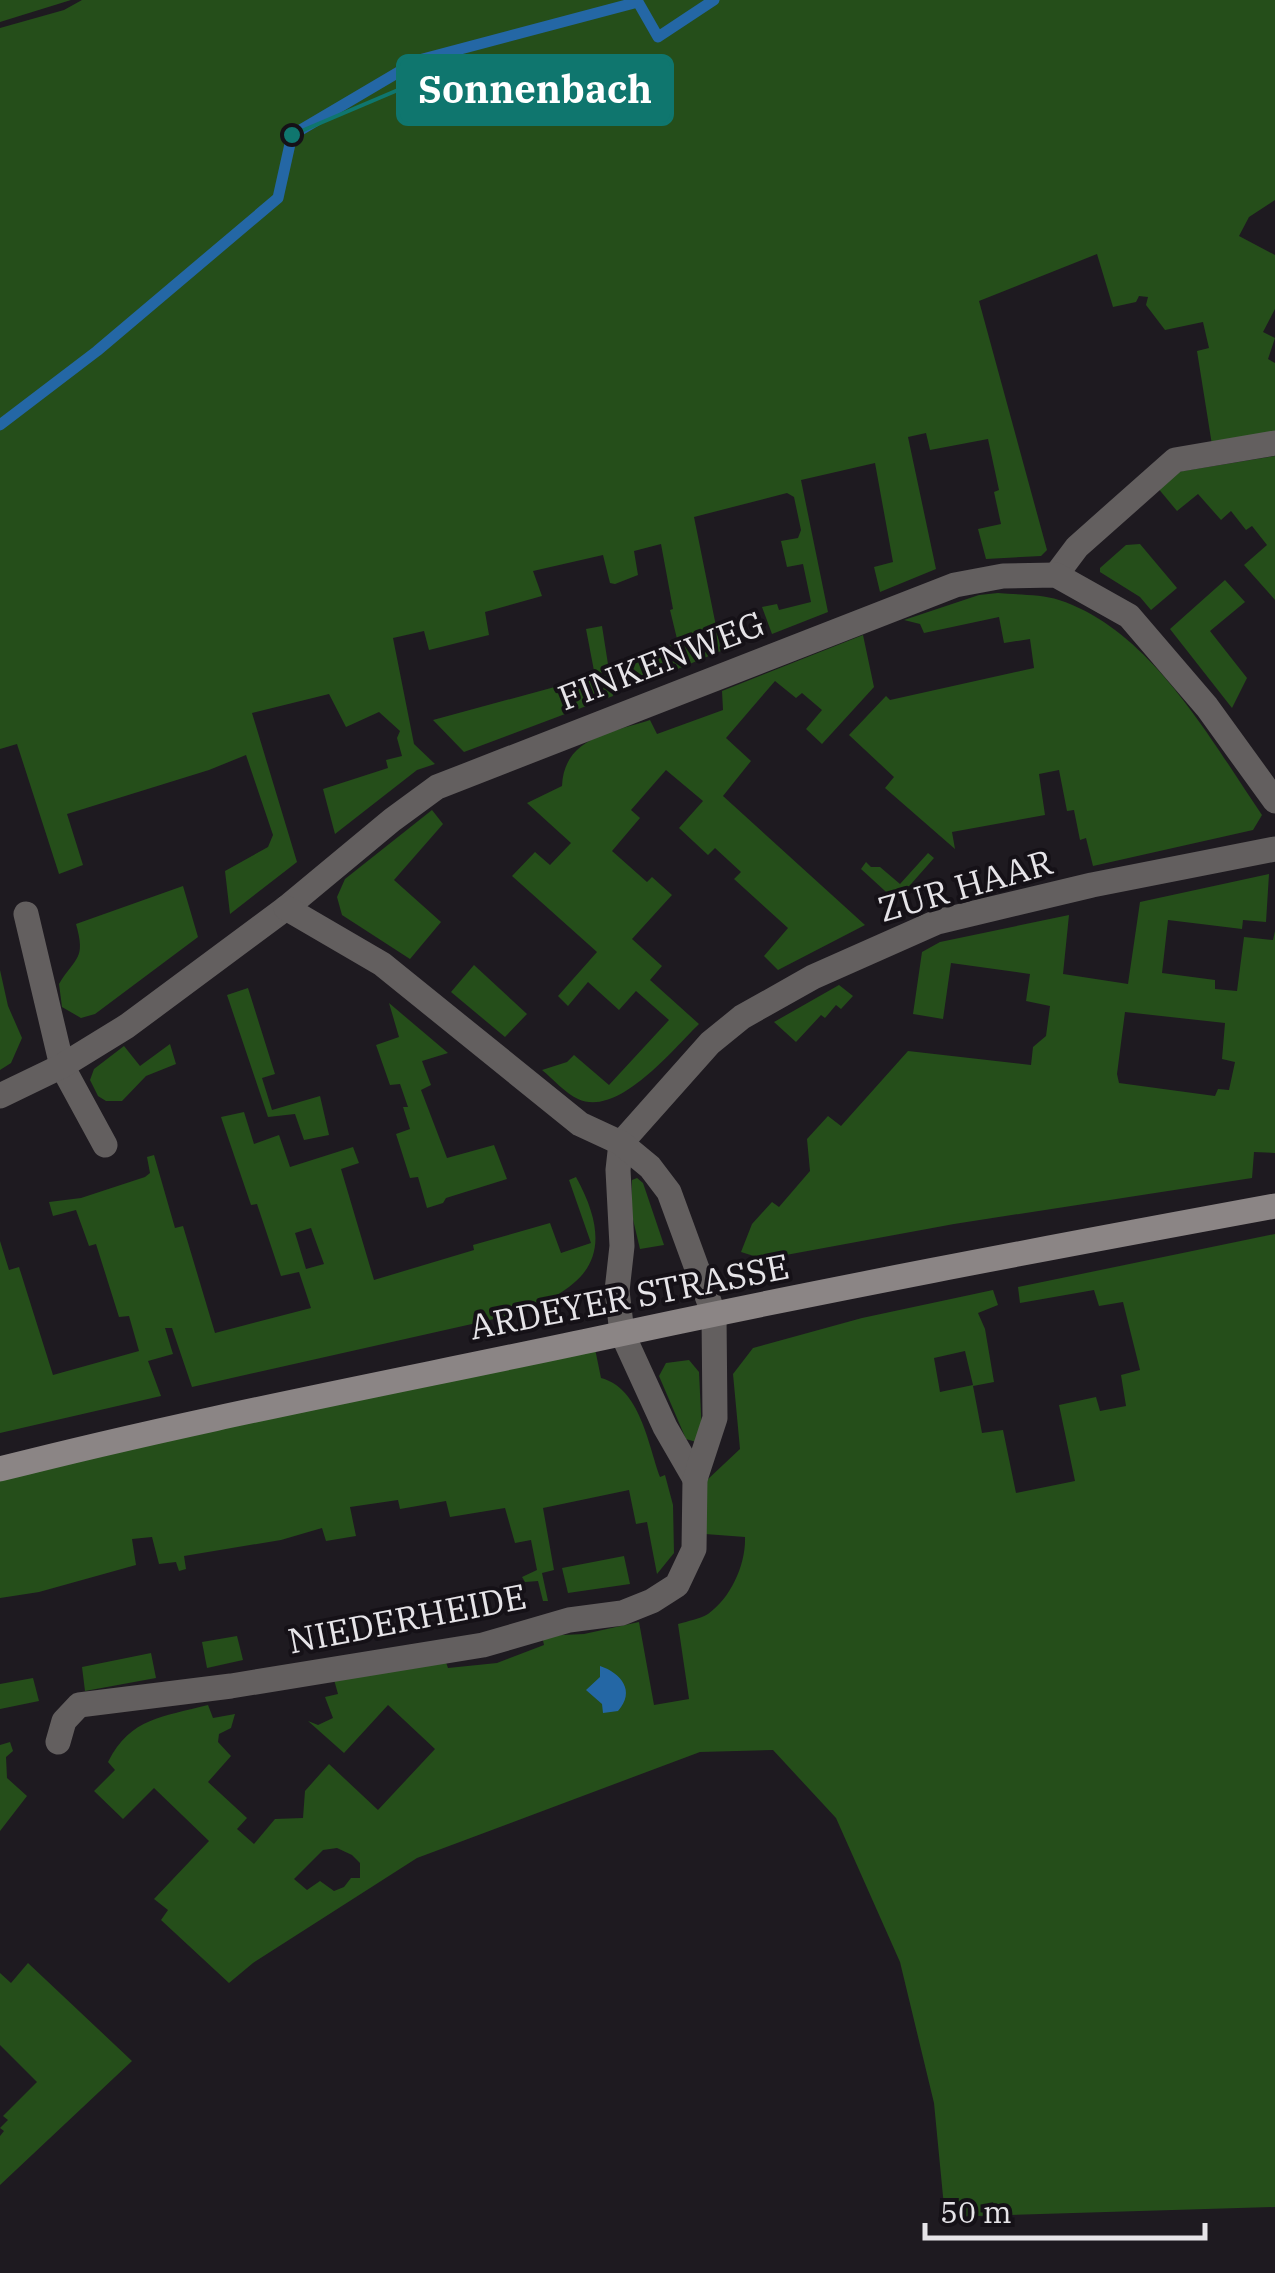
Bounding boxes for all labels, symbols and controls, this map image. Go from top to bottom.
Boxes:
callout: Sonnenbach [398,56,672,124]
text: Sonnenbach [418,64,652,113]
street label: FINKENWEG [551,600,771,720]
street label: ZUR HAAR [872,838,1058,932]
street label: ARDEYER STRASSE [465,1242,793,1350]
street label: NIEDERHEIDE [284,1572,530,1664]
scale bar [925,2178,1205,2240]
text: 50 m [940,2192,1012,2231]

